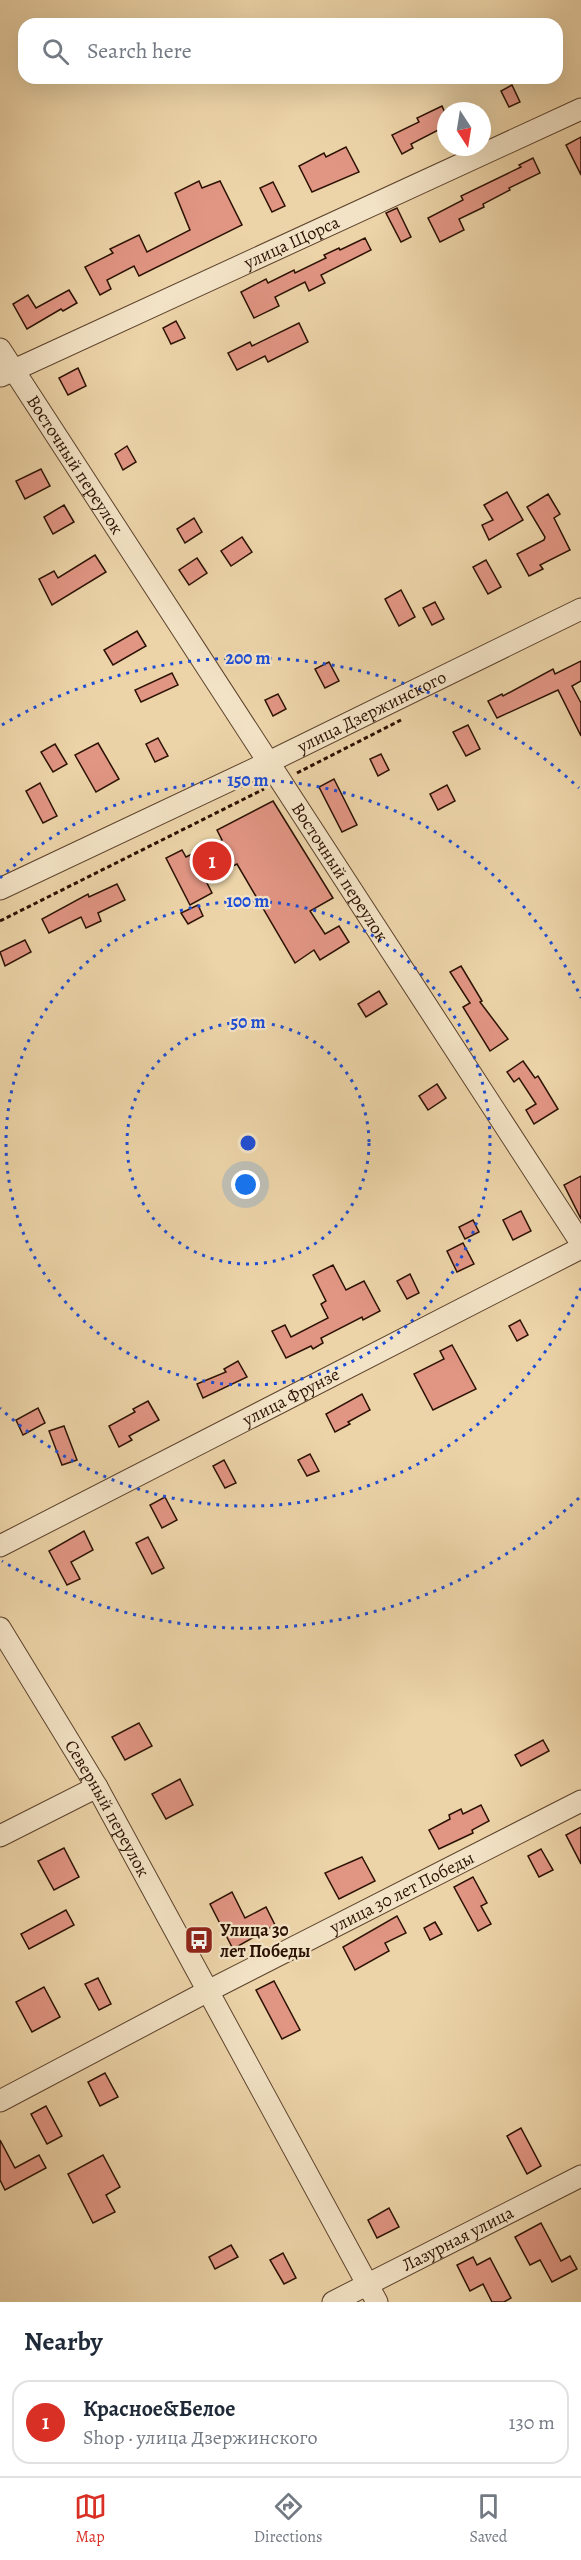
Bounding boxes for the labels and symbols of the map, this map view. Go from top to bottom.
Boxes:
north arrow [437,102,491,156]
street label: улица Щорса [239,210,344,275]
street label: Восточный переулок [21,390,129,539]
text: 200 m [225,646,271,670]
street label: улица Дзержинского [292,665,450,759]
text: 150 m [227,768,269,792]
street label: Восточный переулок [286,798,394,946]
pin: 1 [192,838,232,884]
text: 100 m [227,889,269,913]
text: 50 m [231,1010,265,1034]
centre of rings [238,1133,258,1153]
your location [231,1170,260,1199]
street label: улица Фрунзе [237,1362,344,1432]
street label: Северный переулок [59,1735,156,1881]
street label: улица 30 лет Победы [325,1845,478,1939]
place label: Улица 30 лет Победы [219,1918,310,1963]
bus stop icon: Улица 30 лет Победы [183,1924,215,1956]
street label: Лазурная улица [398,2200,518,2277]

